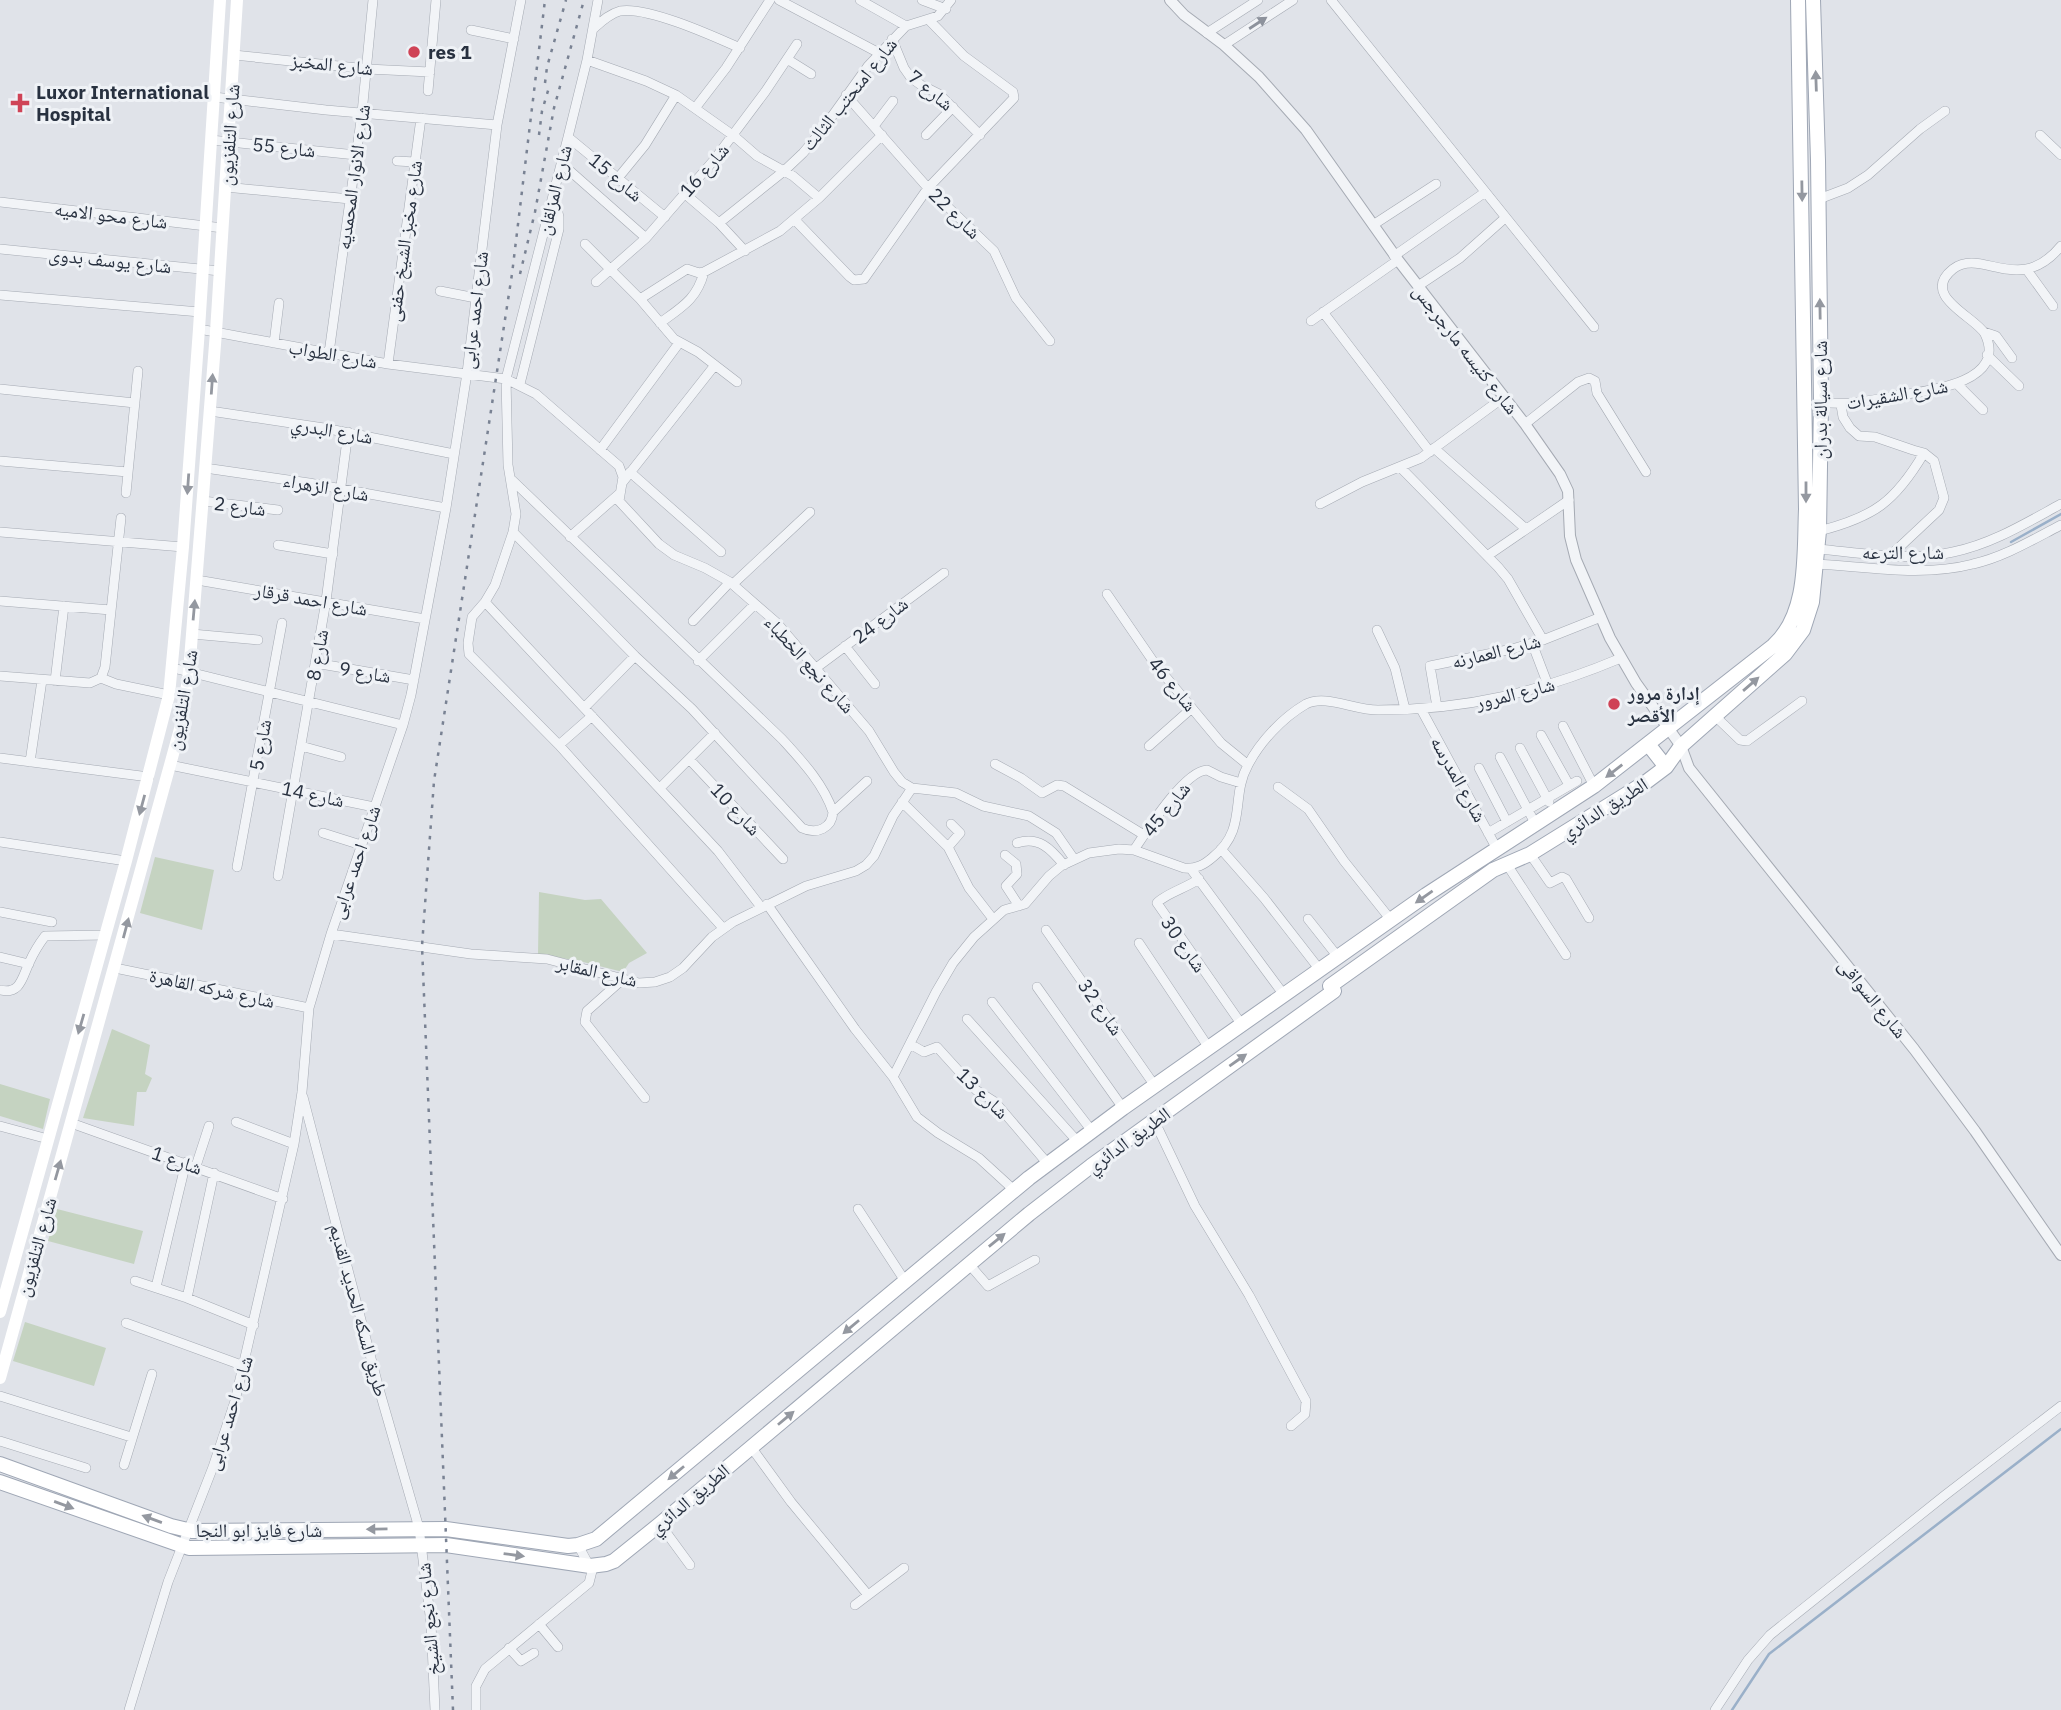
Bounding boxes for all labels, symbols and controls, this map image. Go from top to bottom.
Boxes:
one-way arrow [1248,16,1268,29]
street label: شارع امنحتب الثالث [796,33,902,155]
place label: res 1 [428,40,472,64]
marker: res 1 [406,44,422,60]
street label: شارع المخبز [289,48,374,80]
street label: شارع 7 [903,64,959,116]
one-way arrow [1810,70,1821,92]
place label: Luxor International Hospital [36,80,209,126]
street label: شارع التلفزيون [213,83,245,187]
marker: Luxor International Hospital [10,93,30,113]
street label: شارع الانوار المحمديه [331,103,375,251]
street label: شارع 55 [251,132,317,162]
street label: شارع 16 [674,138,734,202]
street label: شارع المزلقان [531,142,577,238]
street label: شارع 15 [584,147,648,207]
street label: شارع مخبز الشيخ حفنى [381,159,428,323]
one-way arrow [1796,180,1807,202]
street label: شارع 22 [924,182,986,244]
street label: شارع محو الاميه [53,196,169,234]
street label: شارع يوسف بدوى [47,242,173,278]
street label: شارع احمد عرابى [455,250,493,370]
street label: شارع كنيسه مارجرجس [1408,279,1524,419]
one-way arrow [1814,297,1826,319]
street label: شارع الطواب [287,334,379,374]
street label: شارع سيالة بدران [1808,340,1832,460]
one-way arrow [207,372,218,394]
street label: شارع الشقيرات [1844,373,1950,415]
street label: شارع البدري [288,411,375,453]
street label: شارع الزهراء [281,468,371,506]
one-way arrow [182,473,193,495]
one-way arrow [1800,481,1812,503]
street label: شارع 2 [213,491,267,521]
street label: شارع الترعه [1862,540,1944,564]
street label: شارع احمد قرقار [252,577,369,621]
street label: شارع 24 [847,591,913,649]
one-way arrow [189,599,200,621]
street label: شارع نجع الخطباء [759,610,860,719]
street label: شارع 8 [301,627,333,683]
street label: شارع العمارنه [1449,628,1543,674]
street label: شارع التلفزيون [161,648,203,752]
street label: شارع 46 [1144,652,1202,716]
street label: شارع 9 [337,656,393,688]
street label: شارع المرور [1472,672,1557,715]
one-way arrow [1742,676,1760,692]
place label: إدارة مرور الأقصر [1627,681,1700,727]
marker: إدارة مرور الأقصر [1606,696,1622,712]
street label: شارع 5 [244,717,276,773]
street label: شارع المدرسه [1426,732,1492,826]
one-way arrow [1605,763,1623,778]
street label: الطريق الدائري [1556,772,1654,847]
street label: شارع 14 [279,776,347,812]
street label: شارع 45 [1137,777,1195,841]
street label: شارع 10 [706,778,766,840]
one-way arrow [136,794,147,816]
street label: شارع احمد عرابى [324,802,386,922]
one-way arrow [1415,890,1433,904]
street label: شارع 30 [1156,911,1212,977]
one-way arrow [121,917,131,938]
street label: شارع المقابر [553,950,640,992]
street label: شارع السواقى [1833,953,1913,1043]
street label: شارع شركه القاهرة [147,963,277,1013]
street label: شارع 32 [1073,974,1129,1040]
one-way arrow [75,1013,86,1035]
one-way arrow [1229,1053,1247,1067]
street label: شارع 13 [952,1062,1014,1124]
street label: الطريق الدائري [1081,1101,1177,1182]
street label: شارع 1 [149,1140,205,1180]
one-way arrow [53,1160,63,1181]
street label: شارع التلفزيون [10,1195,62,1299]
street label: طريق السكه الحديد القديم [323,1221,394,1399]
one-way arrow [988,1232,1006,1247]
one-way arrow [842,1319,859,1334]
street label: شارع احمد عرابى [200,1353,258,1473]
one-way arrow [777,1411,794,1426]
street label: الطريق الدائري [644,1458,737,1543]
one-way arrow [668,1465,685,1480]
one-way arrow [54,1500,75,1511]
one-way arrow [141,1513,162,1524]
street label: شارع فايز ابو النجا [196,1518,322,1542]
one-way arrow [366,1523,388,1535]
one-way arrow [503,1549,525,1560]
street label: شارع نجع الشيخ [411,1562,446,1676]

